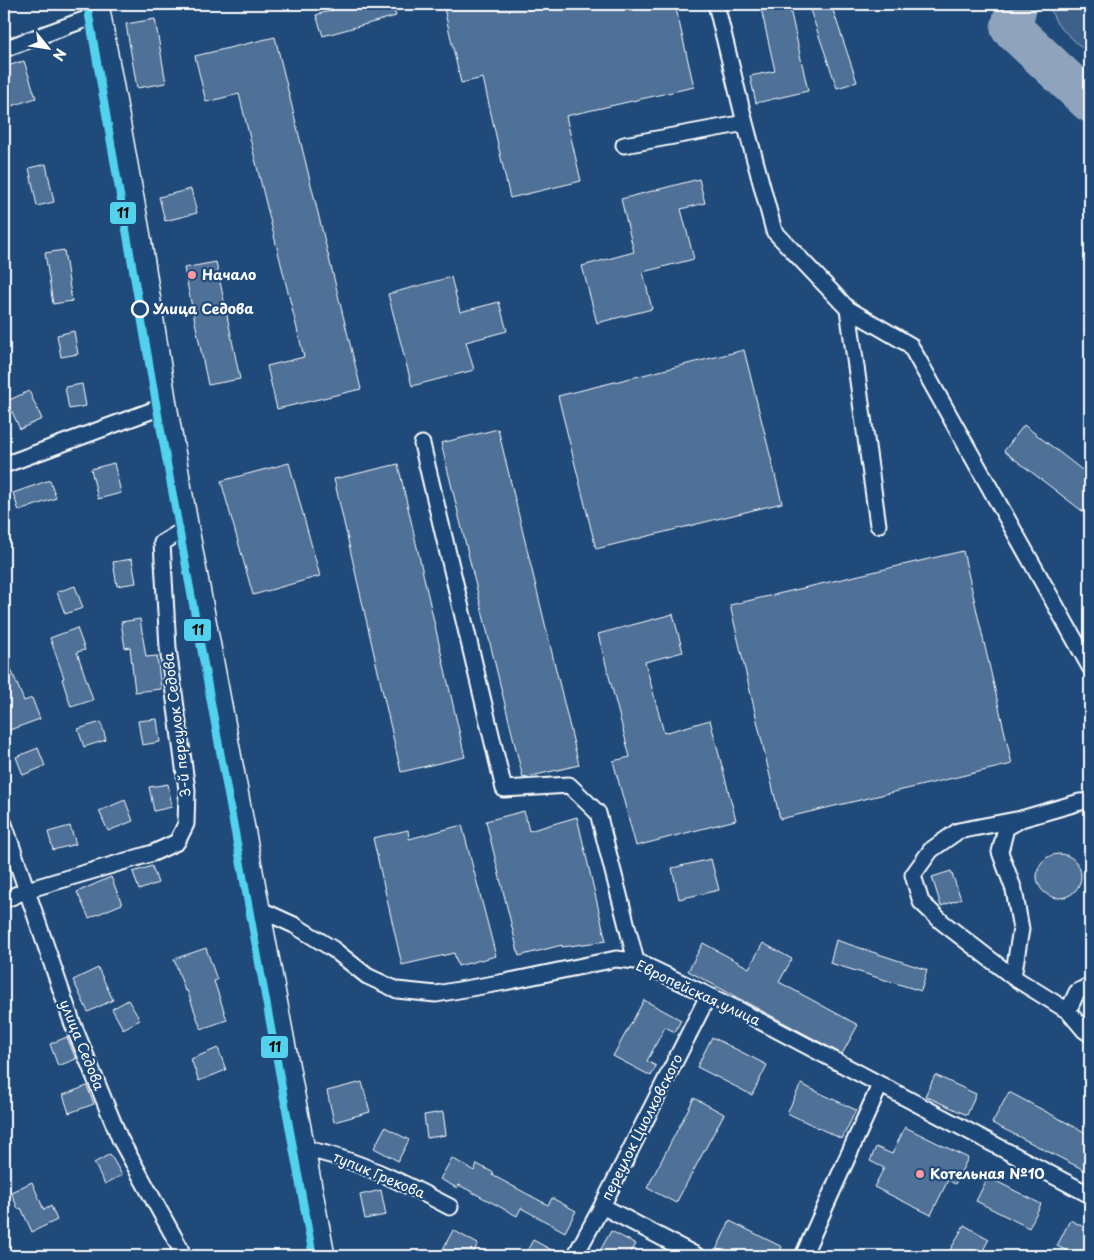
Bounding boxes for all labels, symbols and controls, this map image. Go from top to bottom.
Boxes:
north arrow [22,22,72,72]
text: N [48,45,72,65]
line badge: 11 [109,201,137,225]
text: 11 [117,202,129,223]
place label: Начало [202,264,256,285]
marker: Начало [186,269,198,281]
place label: Улица Седова [152,298,254,319]
marker: Улица Седова [131,300,149,318]
line badge: 11 [183,618,212,642]
text: 11 [192,619,204,640]
street label: 3-й переулок Седова [157,651,196,799]
street label: Европейская улица [633,954,764,1031]
street label: улица Седова [55,996,110,1094]
line badge: 11 [260,1035,289,1059]
text: 11 [269,1036,281,1057]
street label: переулок Циолковского [595,1050,688,1204]
street label: тупик Грекова [330,1146,429,1203]
place label: Котельная №10 [930,1163,1045,1184]
marker: Котельная №10 [914,1168,926,1180]

